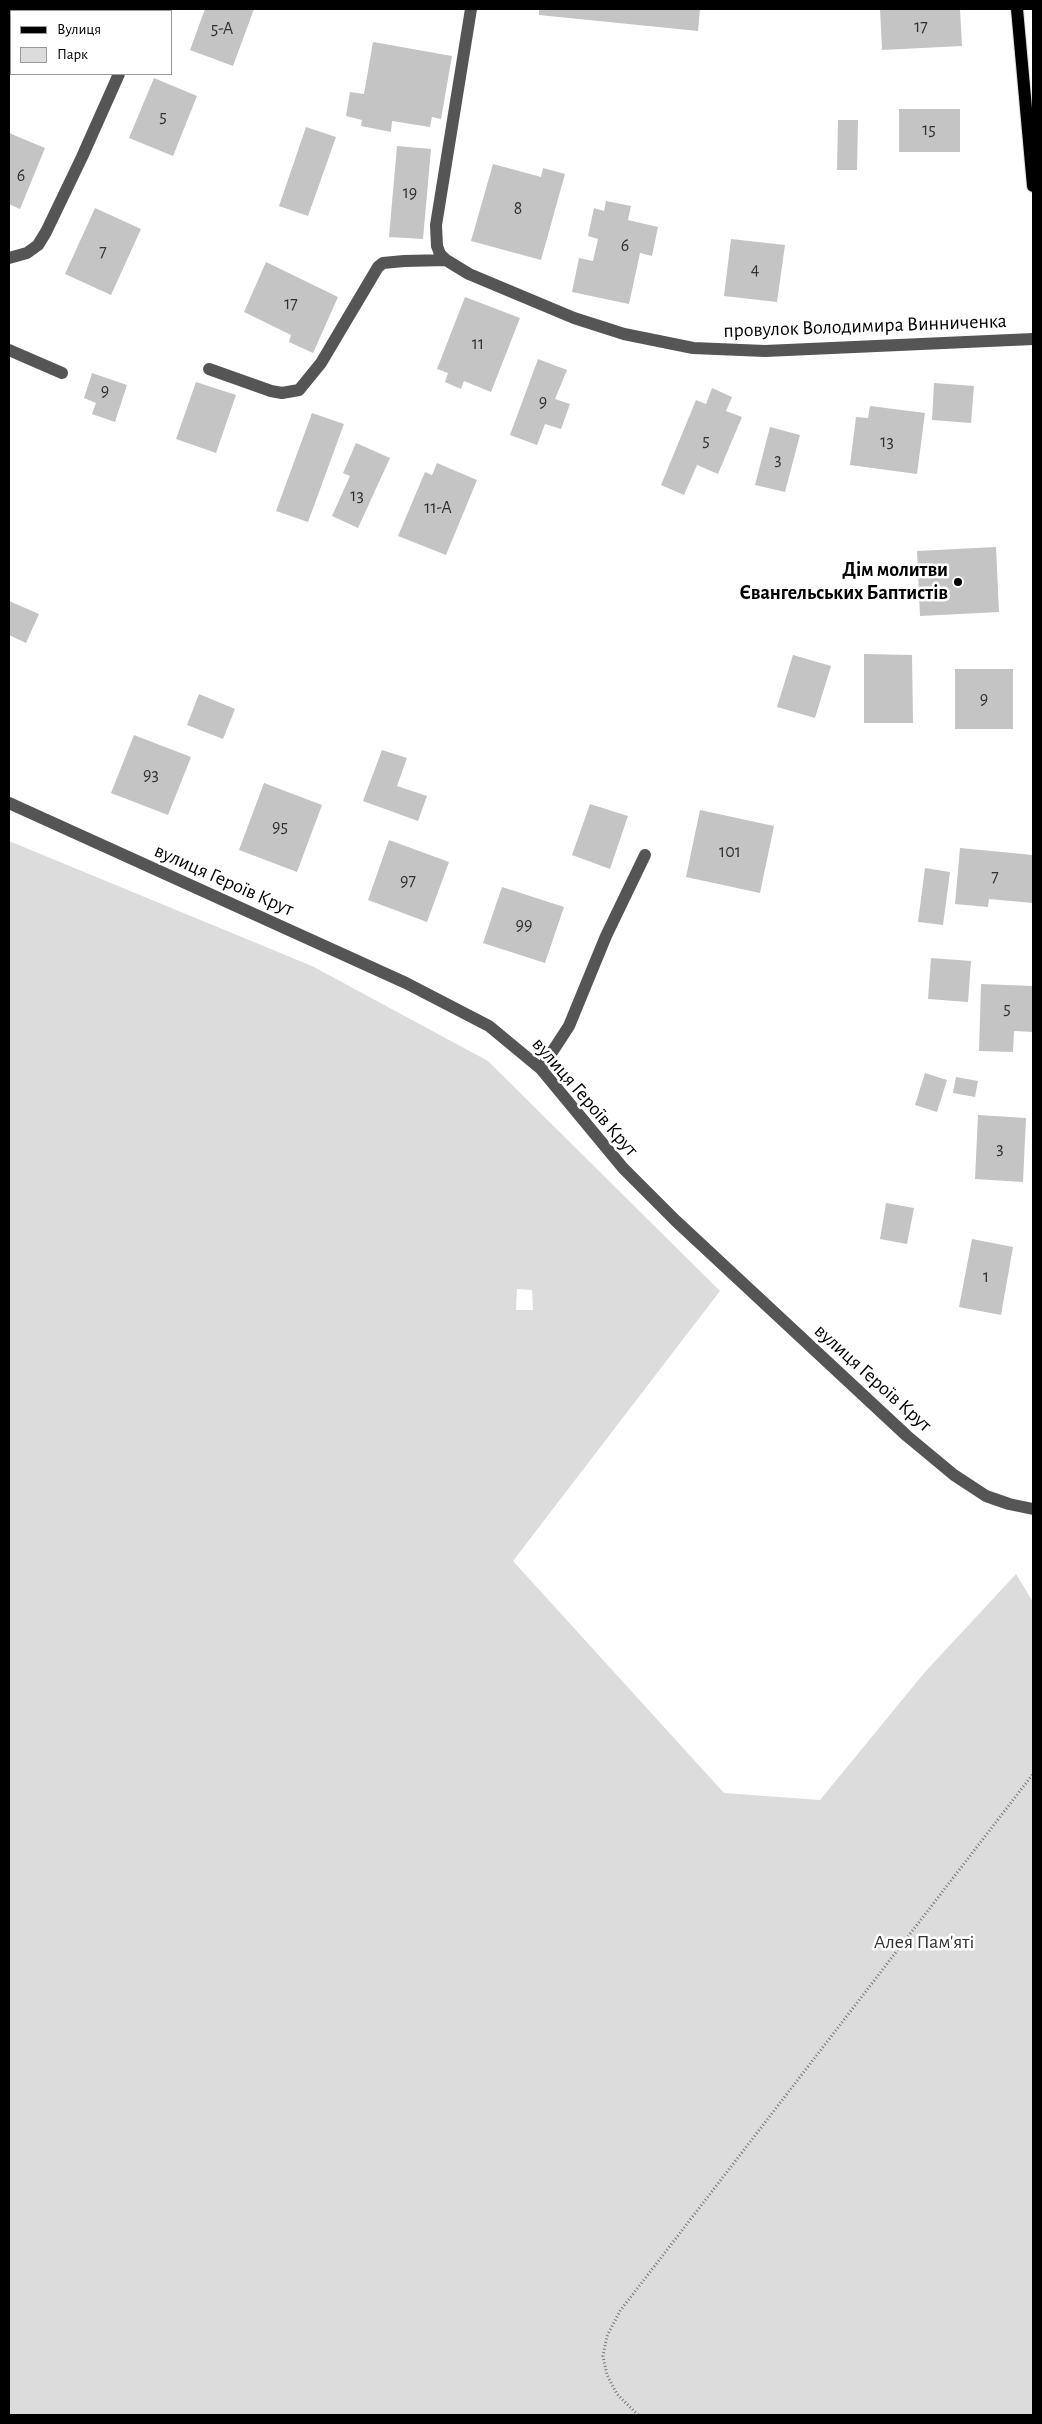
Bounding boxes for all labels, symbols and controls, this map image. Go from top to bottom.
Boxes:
legend [10,10,172,75]
house number: 17 [914,16,928,38]
house number: 5-А [211,18,233,40]
text: Вулиця [57,22,101,37]
text: Парк [57,47,88,62]
house number: 5 [159,106,167,128]
house number: 15 [922,119,936,141]
house number: 6 [17,165,25,187]
house number: 19 [403,182,417,204]
house number: 8 [514,198,522,220]
house number: 6 [621,235,629,257]
house number: 7 [99,241,107,263]
house number: 4 [751,259,759,281]
house number: 17 [284,293,298,315]
street label: провулок Володимира Винниченка [723,309,1007,343]
house number: 11 [472,333,484,355]
house number: 9 [101,380,109,402]
house number: 9 [539,391,547,413]
house number: 5 [702,430,710,452]
house number: 13 [880,431,894,453]
house number: 3 [774,449,782,471]
house number: 13 [350,485,364,507]
house number: 11-А [424,497,452,519]
place label: Дім молитви Євангельських Баптистів [739,558,948,605]
marker: Дім молитви Євангельських Баптистів [952,576,964,588]
house number: 9 [980,688,988,710]
house number: 93 [143,764,159,786]
house number: 95 [272,816,288,838]
street label: вулиця Героїв Крут [151,839,297,921]
house number: 101 [719,841,741,863]
house number: 7 [991,866,999,888]
house number: 97 [400,870,416,892]
house number: 99 [516,914,532,936]
house number: 5 [1003,998,1011,1020]
street label: вулиця Героїв Крут [527,1033,643,1161]
house number: 3 [996,1138,1004,1160]
house number: 1 [983,1266,989,1288]
street label: вулиця Героїв Крут [809,1319,937,1437]
park label: Алея Пам'яті [874,1930,974,1954]

